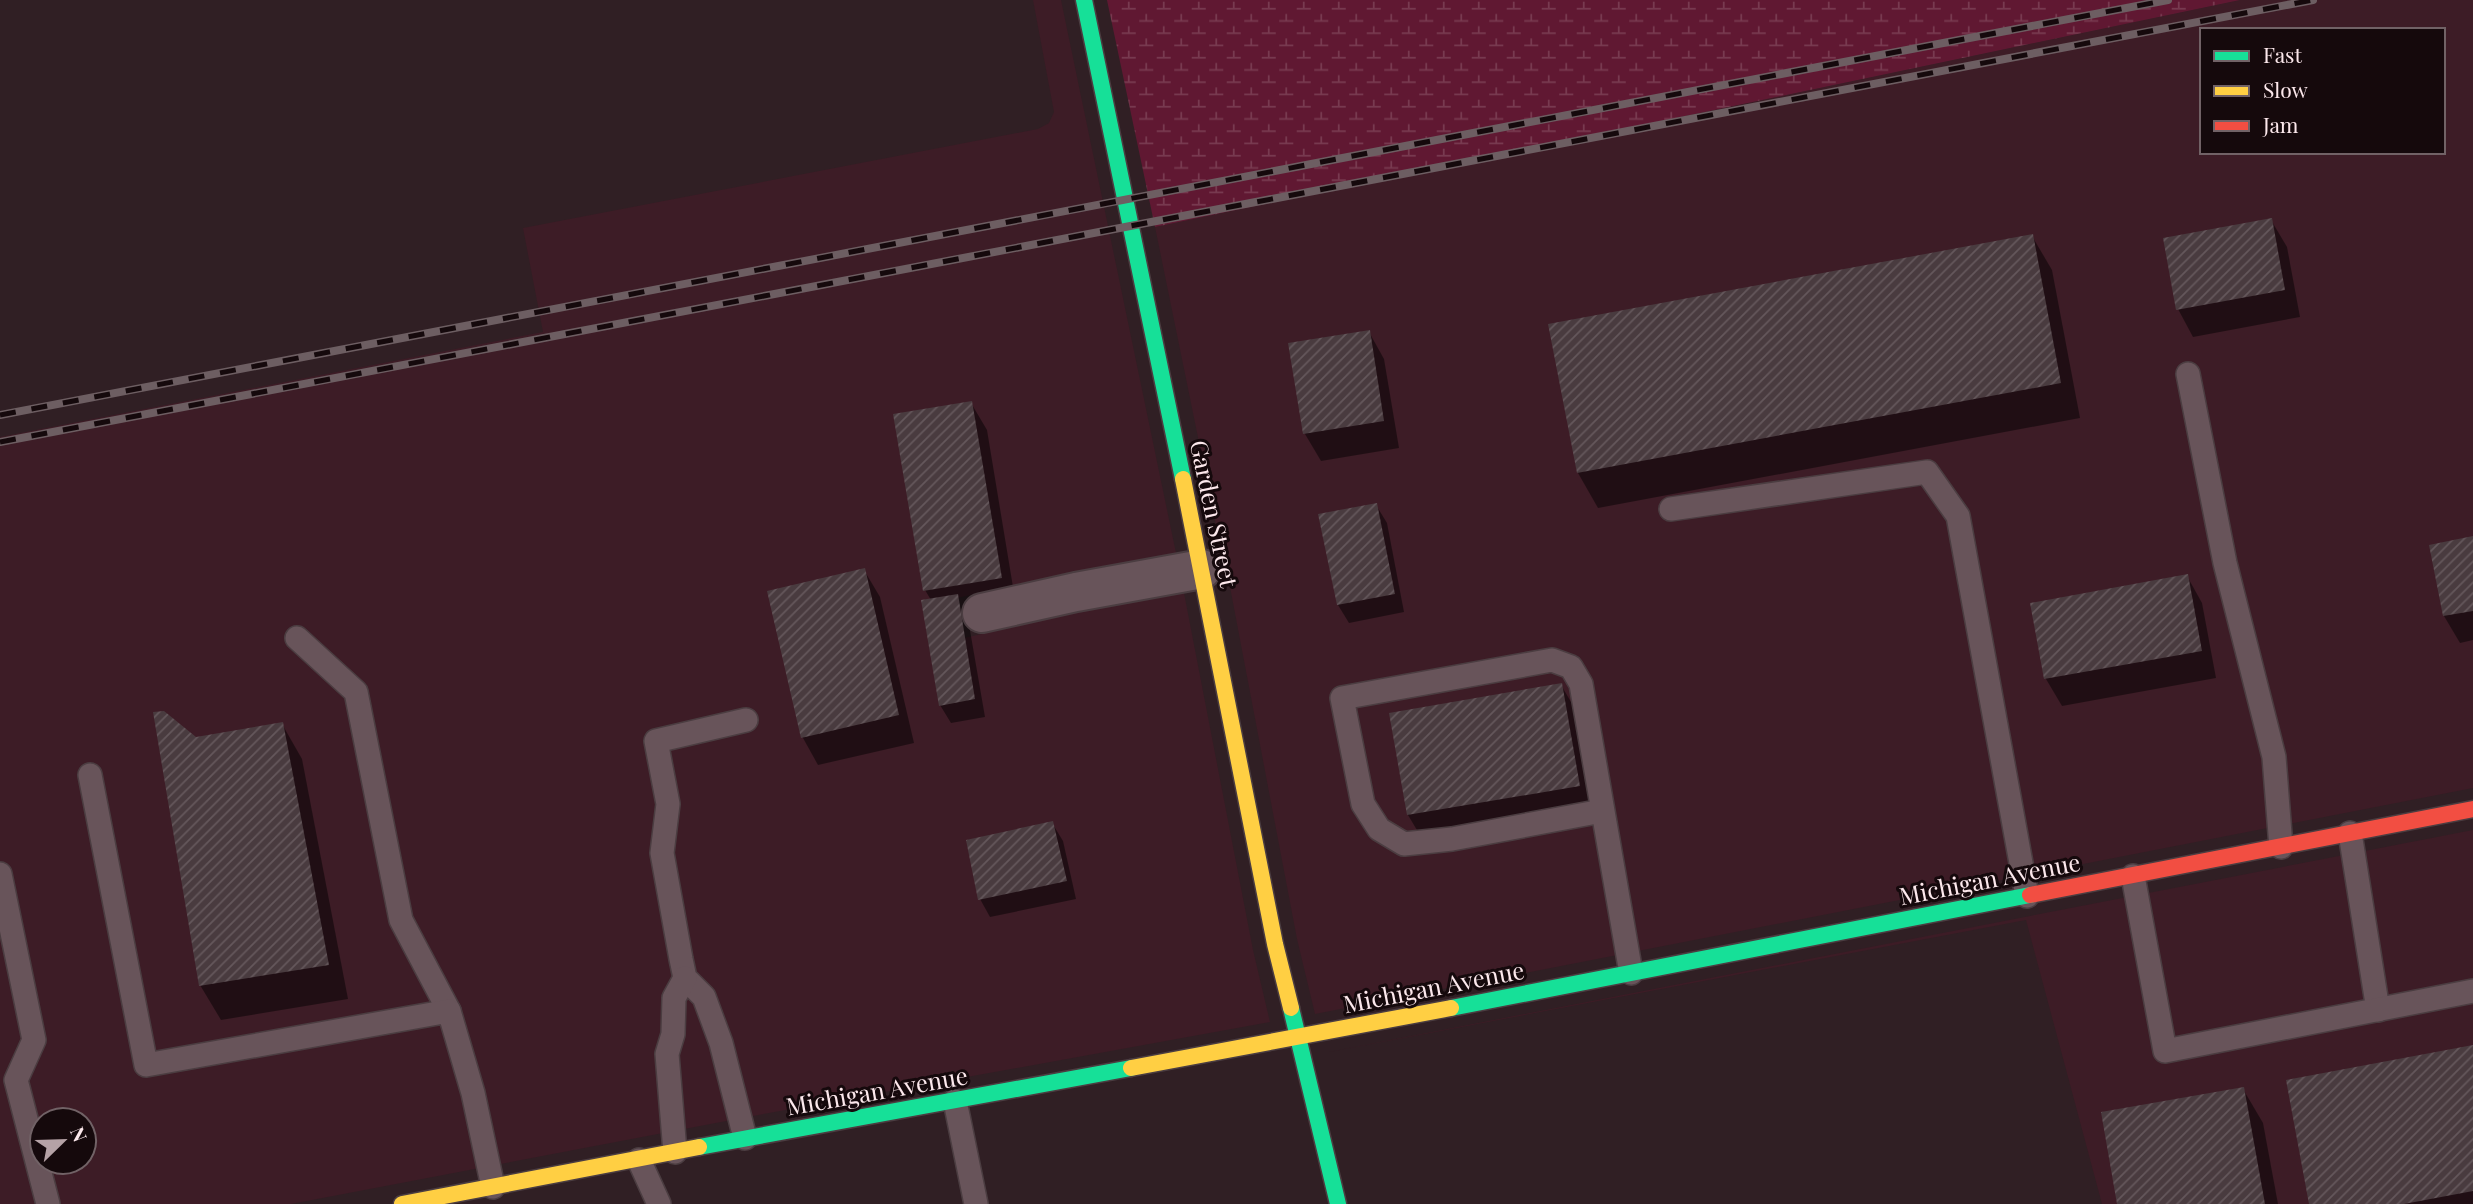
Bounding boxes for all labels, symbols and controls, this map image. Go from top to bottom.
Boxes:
legend [2200,28,2445,154]
text: Fast [2263,40,2302,68]
text: Slow [2263,75,2308,103]
text: Jam [2262,110,2299,138]
street label: Garden Street [1184,437,1246,591]
street label: Michigan Avenue [1896,845,2083,911]
street label: Michigan Avenue [1340,953,1527,1019]
street label: Michigan Avenue [783,1058,970,1122]
north arrow [28,1106,98,1176]
text: N [65,1123,94,1146]

